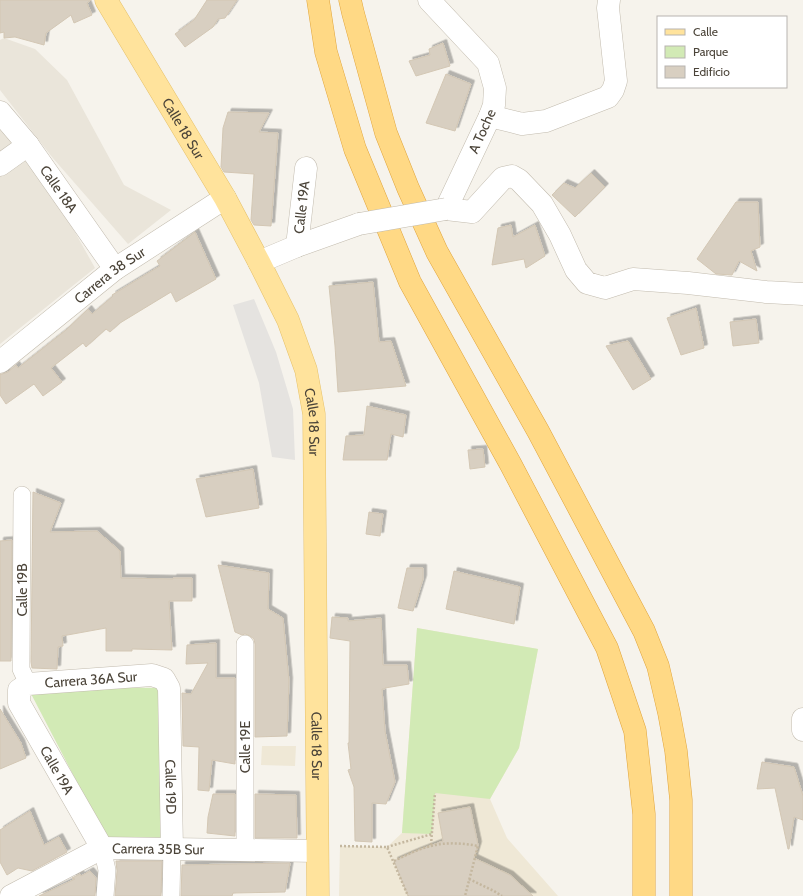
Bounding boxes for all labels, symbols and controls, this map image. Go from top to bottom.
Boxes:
legend [657,16,787,88]
text: Calle [693,24,718,39]
text: Parque [693,44,728,59]
text: Edificio [693,64,730,79]
street label: Calle 18 Sur [158,95,209,163]
street label: A Toche [464,106,500,156]
street label: Calle 18A [36,162,82,217]
street label: Calle 19A [289,179,313,235]
street label: Carrera 38 Sur [70,242,149,308]
street label: Calle 18 Sur [300,386,323,457]
street label: Calle 19B [13,563,31,617]
street label: Carrera 36A Sur [44,667,138,692]
street label: Calle 18 Sur [307,712,326,781]
street label: Calle 19E [236,721,254,773]
street label: Calle 19A [36,743,78,798]
street label: Calle 19D [161,759,180,814]
street label: Carrera 35B Sur [112,839,205,858]

